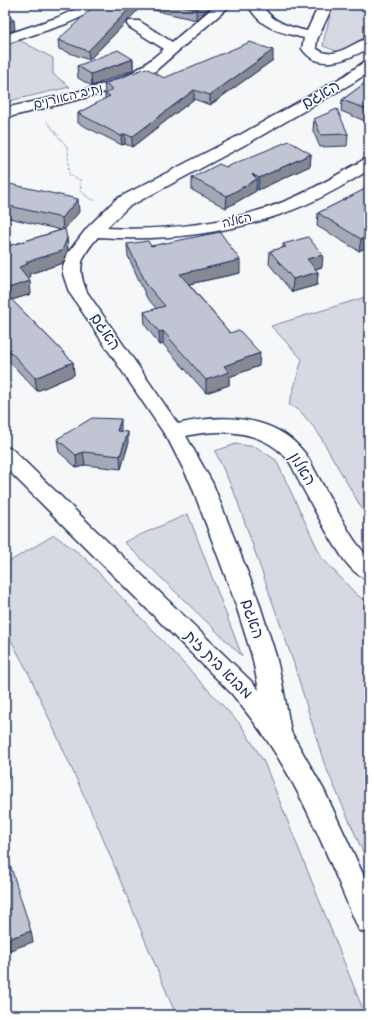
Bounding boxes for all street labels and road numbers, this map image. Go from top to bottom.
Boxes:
street label: האגם [298,76,344,114]
street label: נתיב האורנים [31,80,105,114]
street label: האלה [220,209,254,233]
street label: האגם [85,309,125,355]
street label: האלון [284,448,320,490]
street label: האגם [236,596,268,642]
street label: מבוא בית זית [178,625,257,704]

